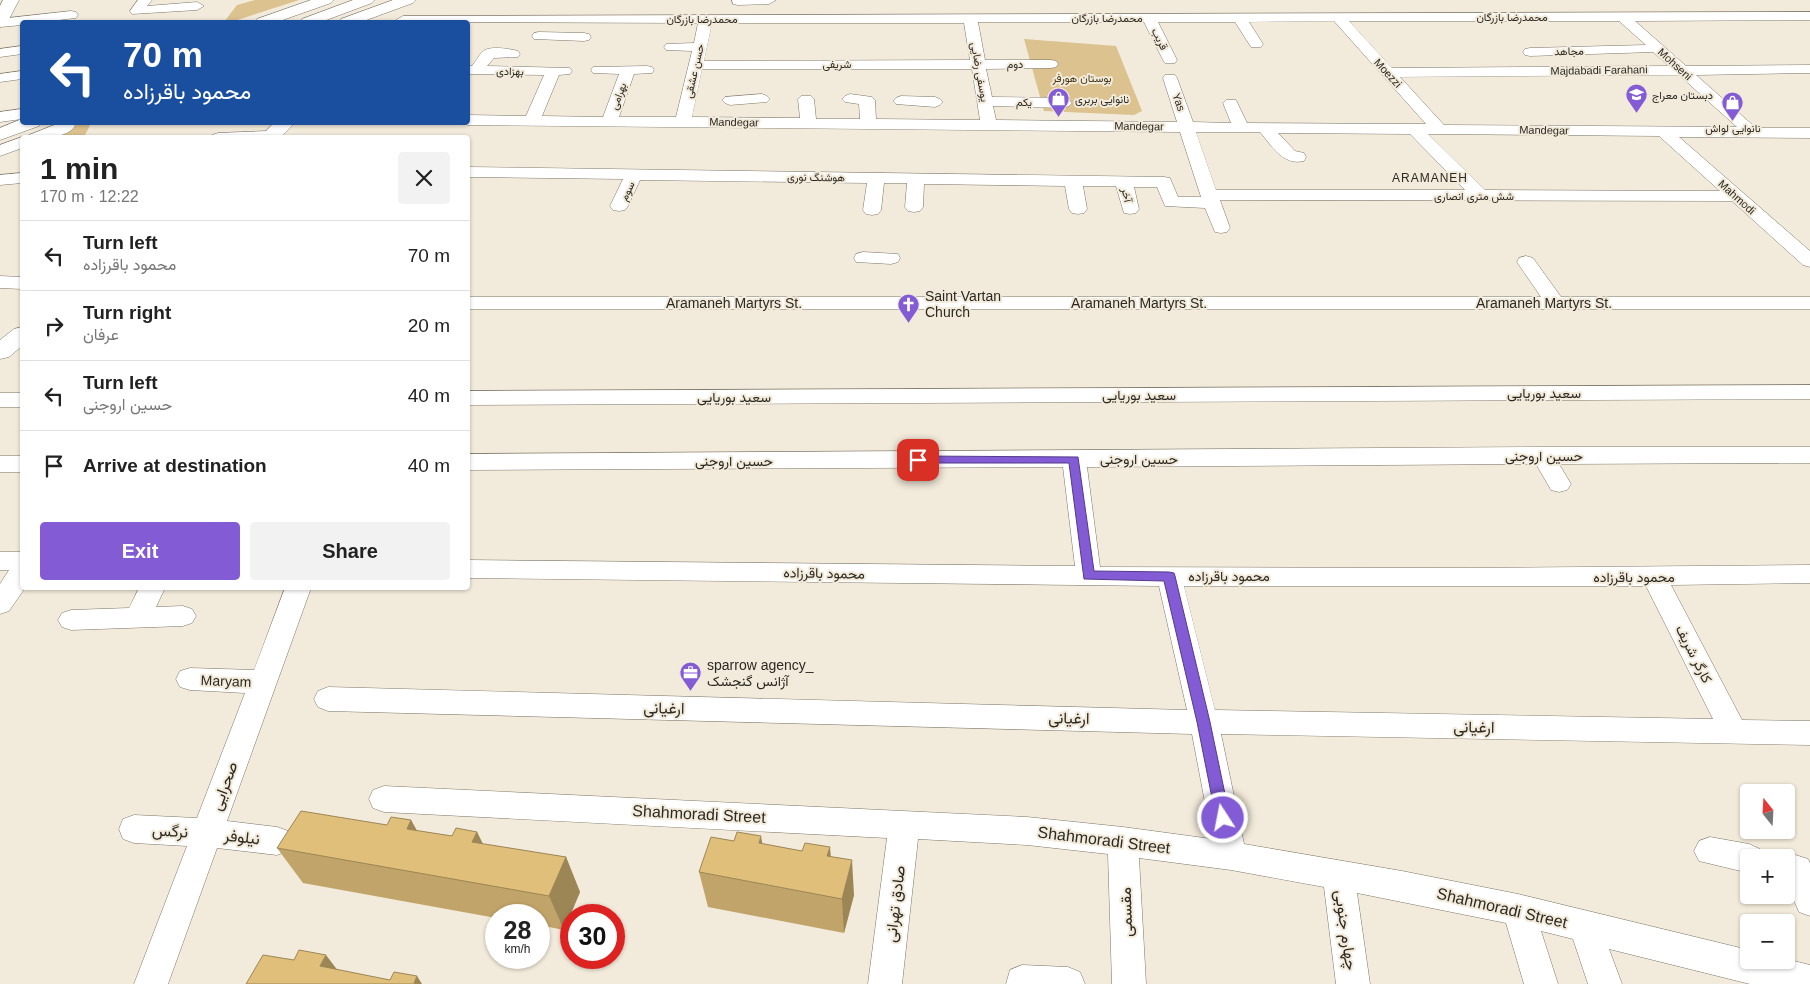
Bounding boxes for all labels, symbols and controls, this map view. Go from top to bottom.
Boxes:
street label: محمدرضا بازرگان [1476,11,1548,24]
street label: محمدرضا بازرگان [1071,12,1143,25]
street label: محمدرضا بازرگان [666,13,738,26]
street label: قریب [1149,26,1171,52]
text: 70 m [123,35,203,74]
icon: left [40,40,105,105]
street label: یوسفی رضایی [968,41,991,103]
street label: حسن عشقی [682,43,707,100]
street label: مجاهد [1554,45,1584,58]
street label: Mohseni [1656,46,1694,82]
street label: Moezzi [1372,56,1404,90]
street label: شریفی [823,58,852,71]
street label: دوم [1007,58,1023,72]
street label: Majdabadi Farahani [1550,63,1648,77]
street label: بهزادی [496,65,524,78]
park label: بوستان هورفر [1051,72,1112,85]
text: محمود باقرزاده [123,79,251,104]
street label: بهرامی [607,81,630,112]
school or university icon: دبستان معراج [1624,83,1648,114]
shop icon: نانوایی بربری [1047,87,1071,118]
place label: دبستان معراج [1652,89,1713,103]
shop icon: نانوایی لواش [1721,90,1745,121]
street label: Yas [1170,91,1188,113]
place label: نانوایی بربری [1075,93,1129,106]
street label: یکم [1016,96,1032,110]
street label: Mandegar [709,116,759,128]
street label: Mandegar [1114,120,1164,132]
place label: نانوایی لواش [1705,122,1761,135]
street label: Mandegar [1519,124,1569,136]
text: 1 min [40,152,118,185]
button: close [398,152,450,204]
street label: هوشنگ نوری [787,170,845,185]
district label: ARAMANEH [1392,171,1468,185]
street label: Mahmodi [1716,177,1758,217]
street label: سوم [617,179,639,203]
street label: آخر [1118,186,1135,205]
text: 170 m · 12:22 [40,188,139,205]
street label: شش متری انصاری [1434,190,1514,203]
text: Turn left [83,232,158,253]
icon: left [40,242,68,270]
text: 70 m [408,245,450,266]
text: محمود باقرزاده [83,256,176,273]
place label: Saint Vartan Church [925,288,1001,320]
church icon: Saint Vartan Church [897,292,921,323]
street label: Aramaneh Martyrs St. [666,295,802,311]
street label: Aramaneh Martyrs St. [1071,295,1207,311]
street label: Aramaneh Martyrs St. [1476,295,1612,311]
text: Turn right [83,302,171,323]
icon: right [40,312,68,340]
text: 20 m [408,315,450,336]
text: عرفان [83,326,119,343]
text: Turn left [83,372,158,393]
icon: left [40,382,68,410]
text: 40 m [408,385,450,406]
street label: سعید بوریایی [1507,385,1581,402]
street label: سعید بوریایی [1102,387,1176,404]
street label: سعید بوریایی [697,389,771,406]
text: حسین اروجنی [83,396,172,413]
pin [897,439,939,481]
icon: arrive [904,446,932,474]
street label: حسین اروجنی [1505,448,1583,465]
street label: حسین اروجنی [1100,451,1178,468]
icon: arrive [40,452,68,480]
street label: حسین اروجنی [695,453,773,470]
text: Arrive at destination [83,455,267,476]
text: 40 m [408,455,450,476]
button: Exit [40,522,240,580]
button: Share [250,522,450,580]
street label: محمود باقرزاده [783,564,865,583]
street label: محمود باقرزاده [1188,568,1270,585]
street label: محمود باقرزاده [1593,569,1675,586]
street label: کارگر شریف [1672,622,1715,686]
place label: sparrow agency_ آژانس گنجشک [707,657,814,690]
office icon: sparrow agency_ آژانس گنجشک [679,661,703,692]
street label: Maryam [200,672,252,690]
street label: ارغیانی [643,699,685,719]
street label: ارغیانی [1048,709,1090,729]
street label: ارغیانی [1453,718,1495,738]
street label: صحرایی [207,759,243,813]
north arrow [1740,784,1795,839]
map controls [1740,784,1795,969]
position arrow [1196,791,1248,843]
street label: Shahmoradi Street [632,802,767,826]
street label: نرگس [151,822,188,842]
street label: Shahmoradi Street [1037,823,1172,857]
street label: نیلوفر [222,827,261,849]
button: + [1740,849,1795,904]
street label: صادق تهرانی [882,865,910,944]
street label: Shahmoradi Street [1435,885,1569,931]
street label: مقسمی [1117,887,1137,937]
street label: چهارم جنوبی [1329,889,1360,972]
speed limit sign: 30 [560,904,625,969]
button: − [1740,914,1795,969]
text: 28 [504,916,531,944]
text: km/h [504,942,531,956]

